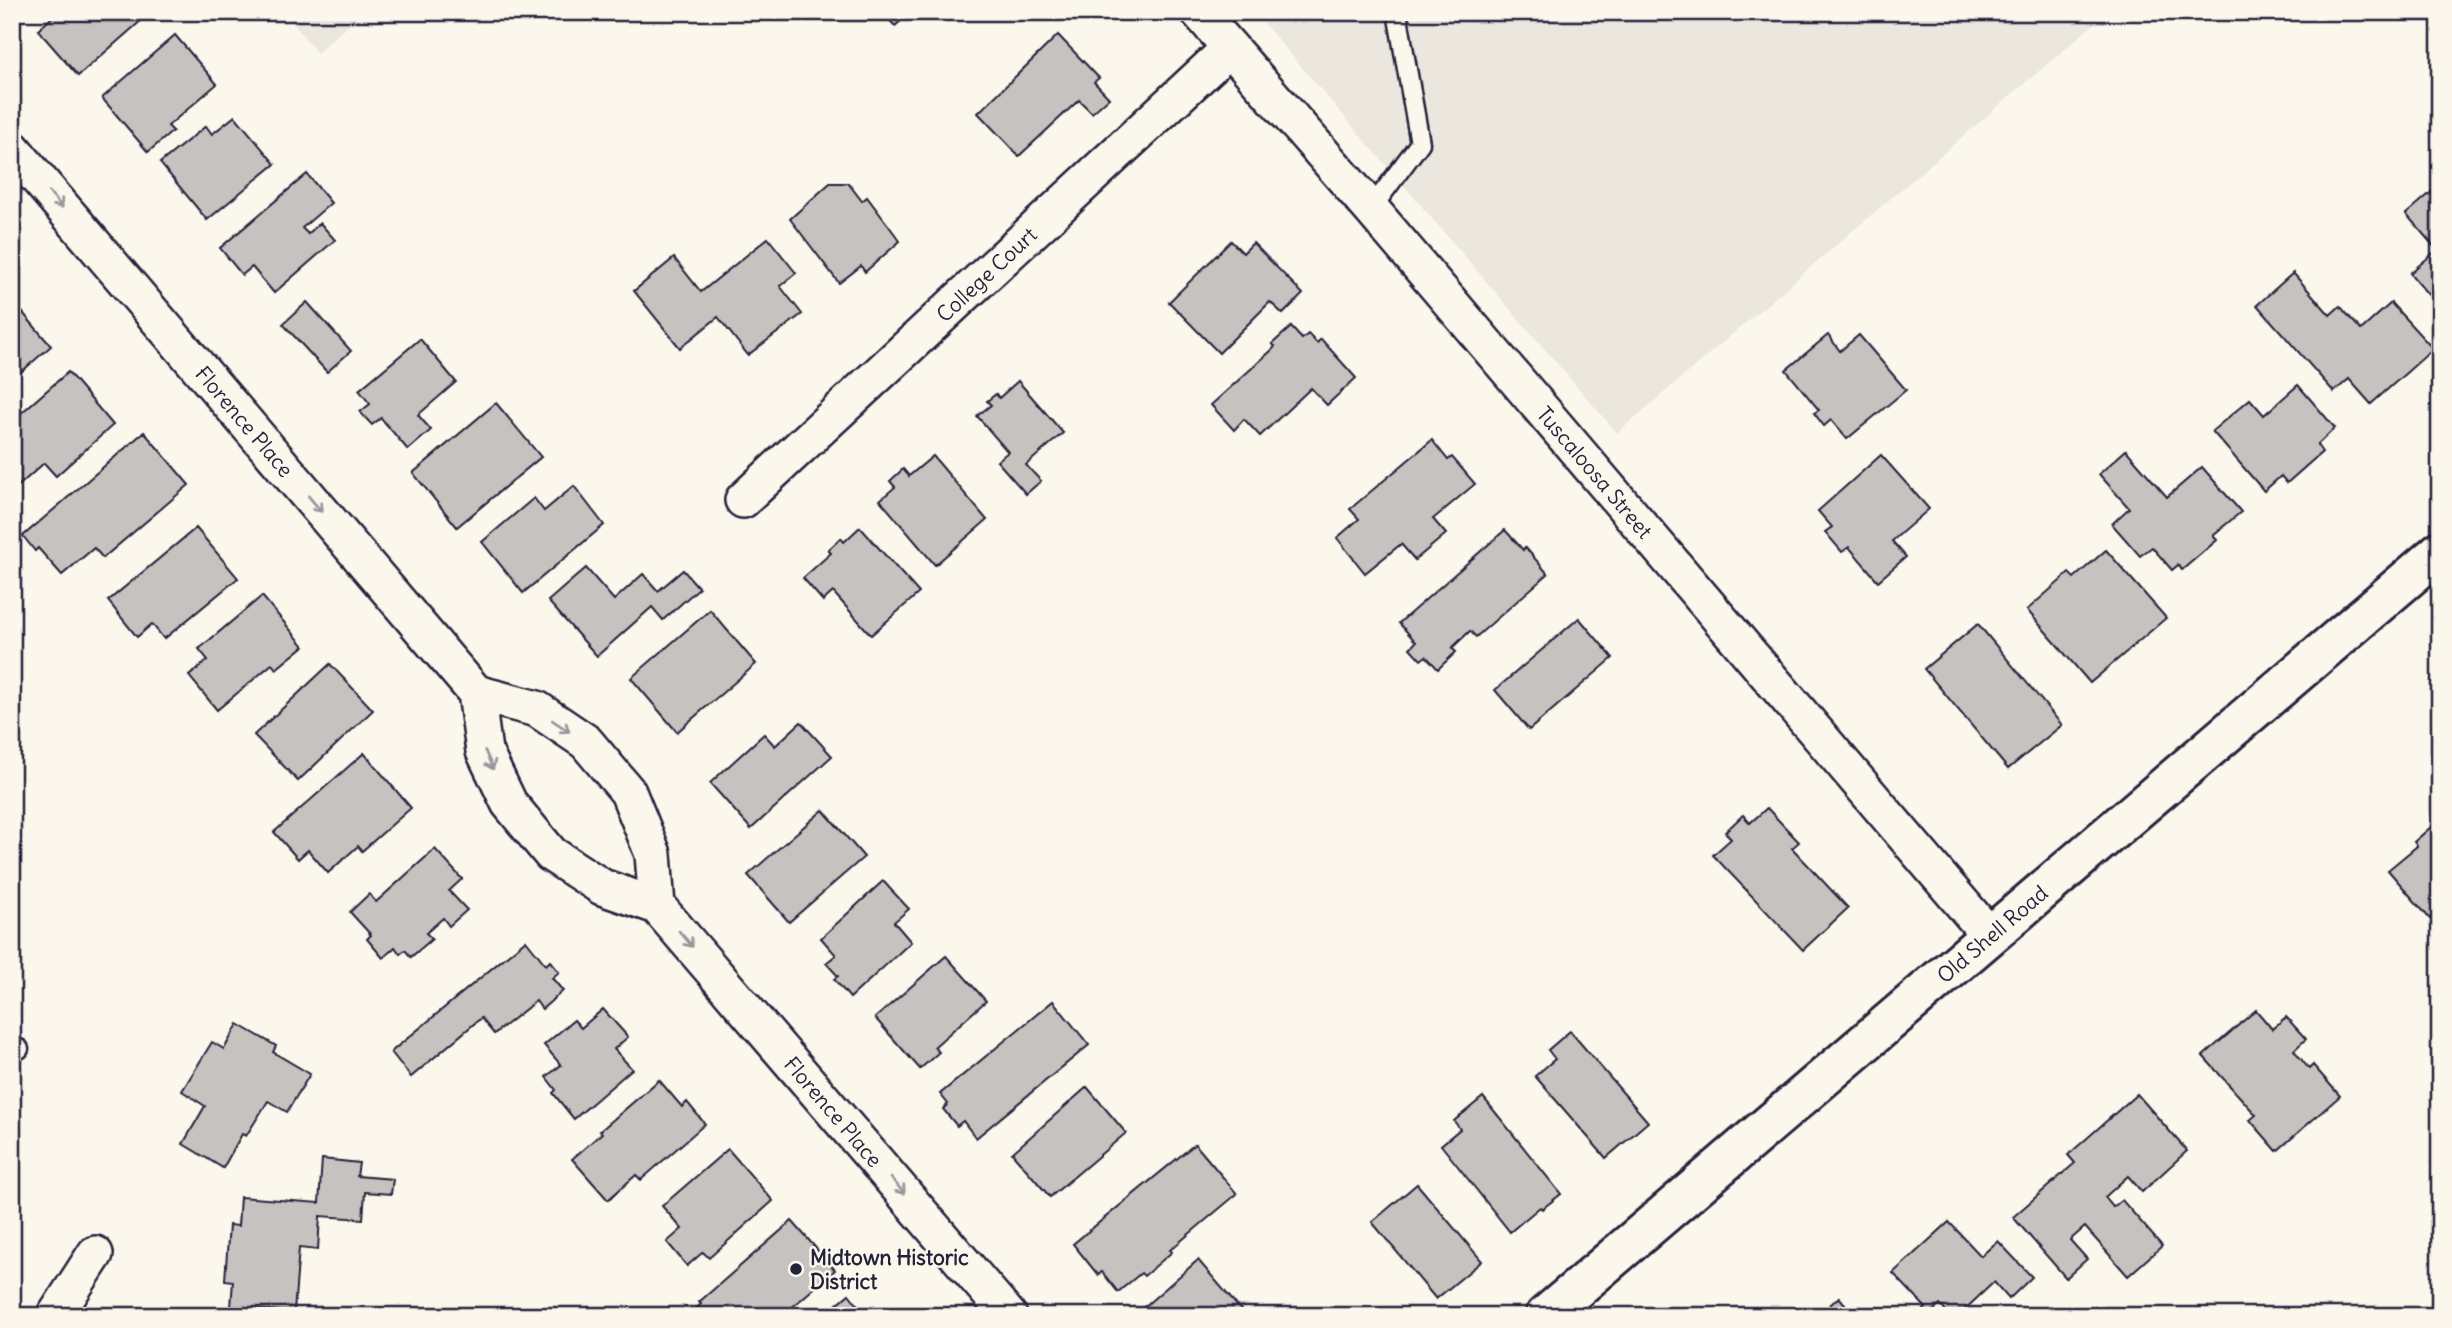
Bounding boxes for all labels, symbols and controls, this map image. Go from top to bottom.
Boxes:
one-way arrow [49,191,64,209]
street label: College Court [930,221,1042,327]
street label: Florence Place [190,360,300,482]
street label: Tuscaloosa Street [1531,401,1659,544]
one-way arrow [307,495,323,513]
one-way arrow [551,719,571,733]
one-way arrow [483,749,496,770]
street label: Old Shell Road [1931,879,2053,989]
one-way arrow [678,930,694,948]
street label: Florence Place [779,1051,889,1173]
one-way arrow [890,1177,906,1195]
place label: Midtown Historic District [810,1244,969,1295]
marker: Midtown Historic District [788,1261,804,1277]

